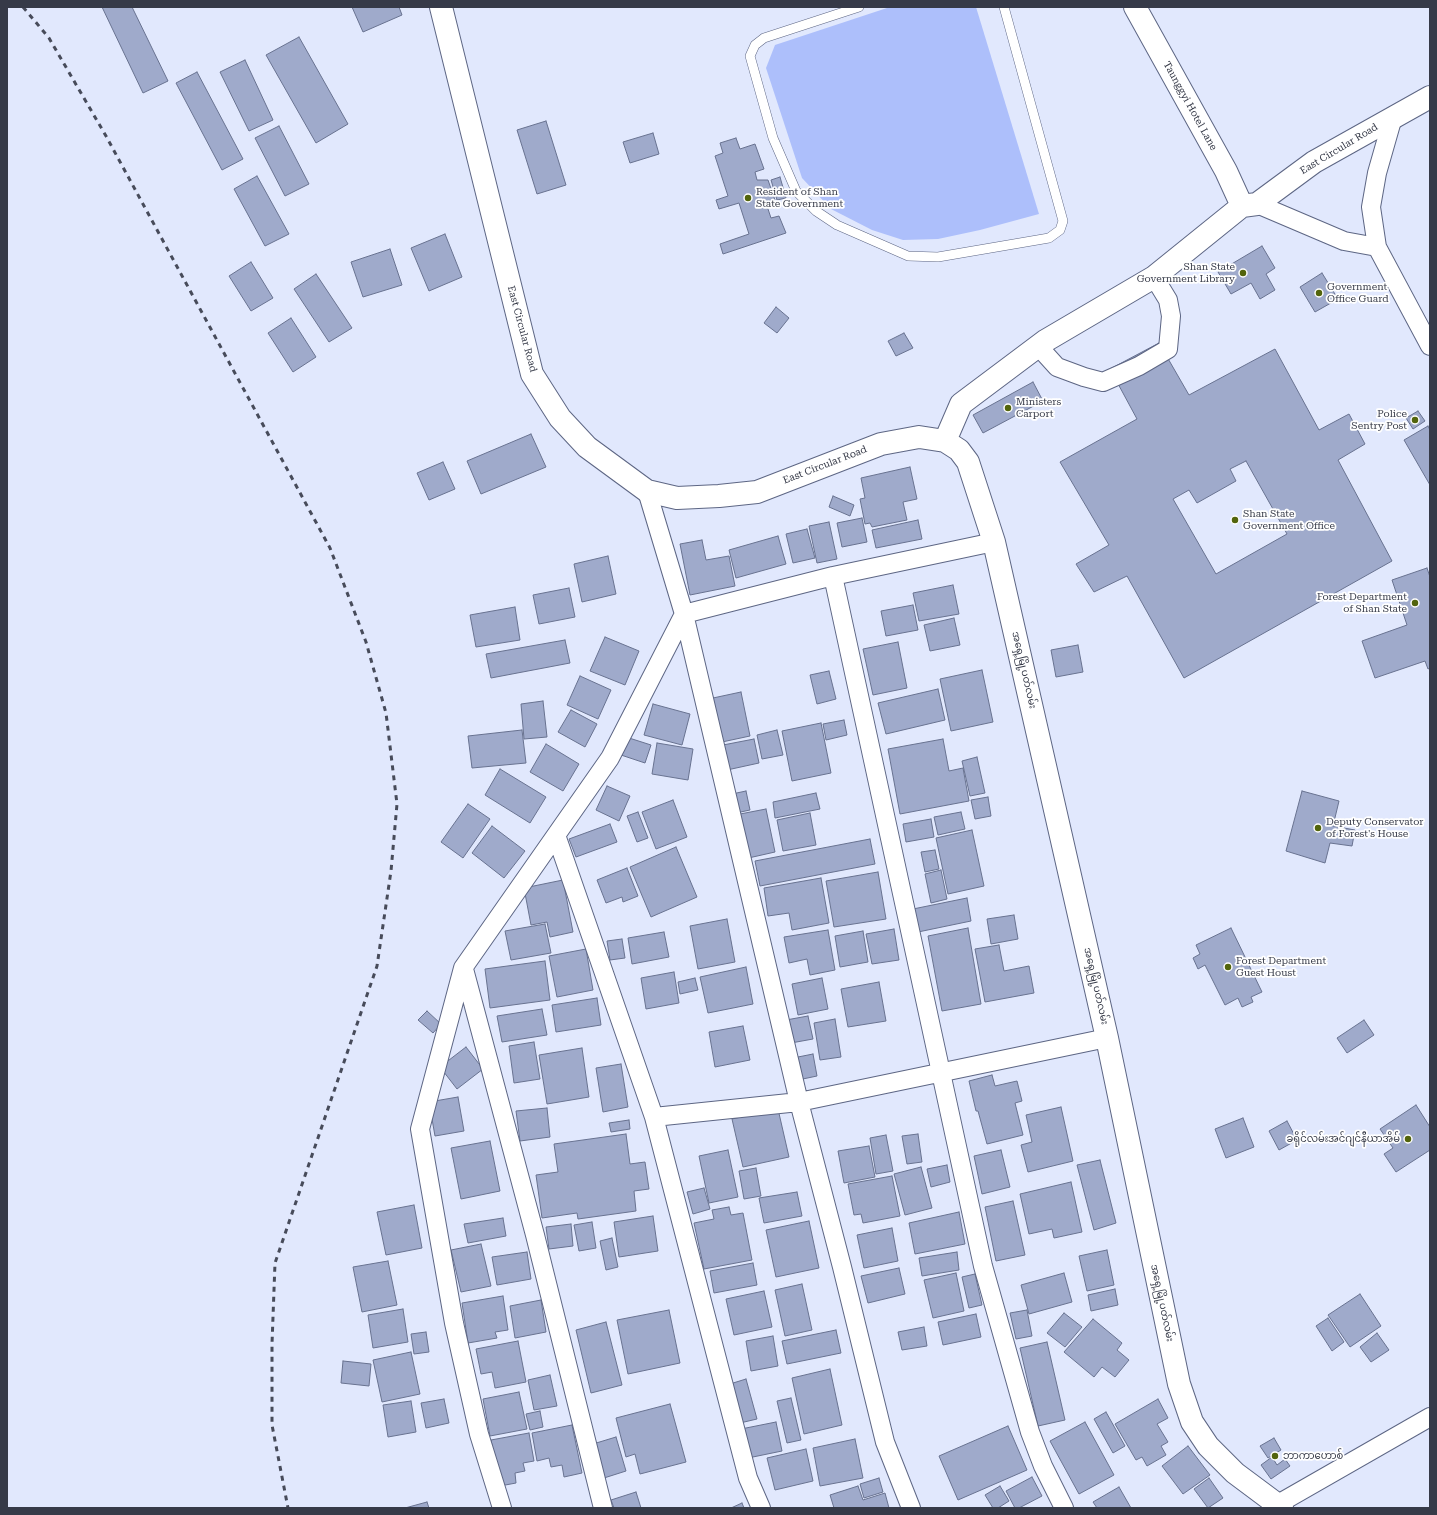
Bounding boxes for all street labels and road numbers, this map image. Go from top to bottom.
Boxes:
street label: Taunggyi Hotel Lane [1161,59,1219,153]
street label: East Circular Road [1298,121,1380,177]
street label: East Circular Road [505,285,539,373]
street label: East Circular Road [781,443,869,487]
street label: အရှေ့မြို့ပတ်လမ်း [1009,630,1039,710]
street label: အရှေ့မြို့ပတ်လမ်း [1081,946,1111,1026]
street label: အရှေ့မြို့ပတ်လမ်း [1148,1263,1176,1343]

